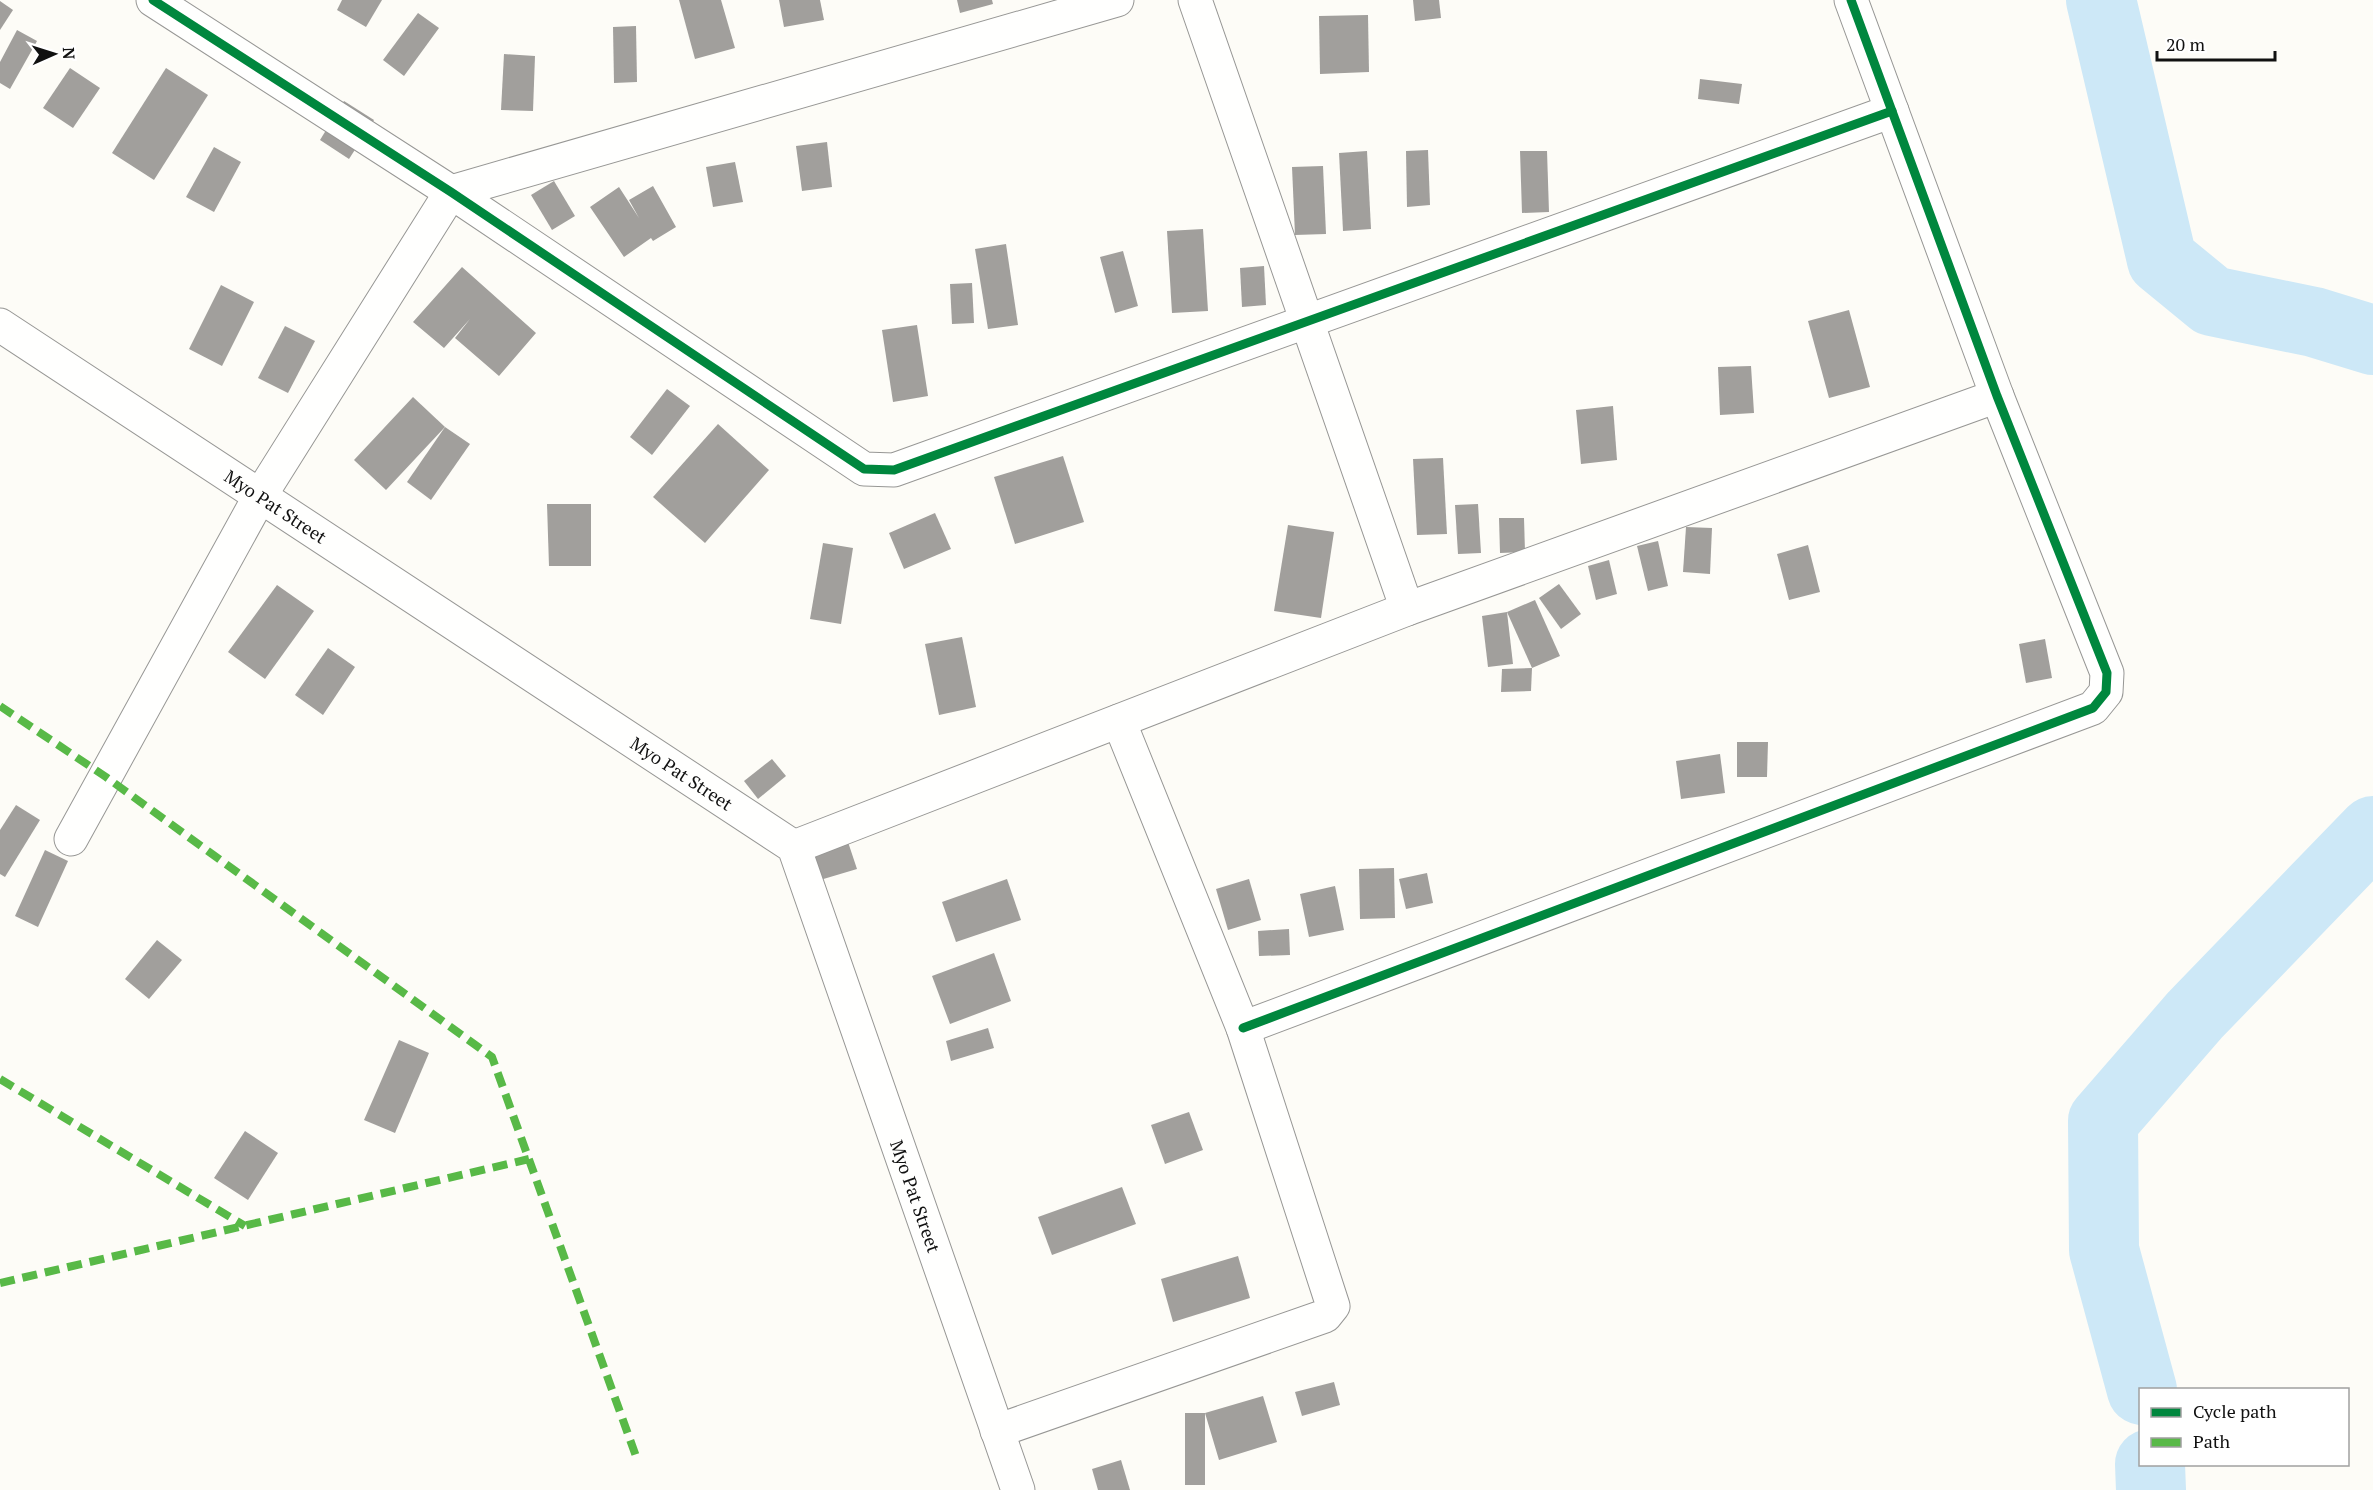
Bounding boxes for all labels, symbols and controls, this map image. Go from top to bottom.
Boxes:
north arrow [24,24,84,84]
scale bar [2157,24,2276,62]
text: 20 m [2166,32,2206,56]
text: N [58,47,80,60]
street label: Myo Pat Street [220,464,332,549]
street label: Myo Pat Street [626,731,738,816]
street label: Myo Pat Street [885,1137,946,1256]
legend [2139,1388,2349,1466]
text: Cycle path [2193,1399,2277,1423]
text: Path [2193,1429,2230,1453]

